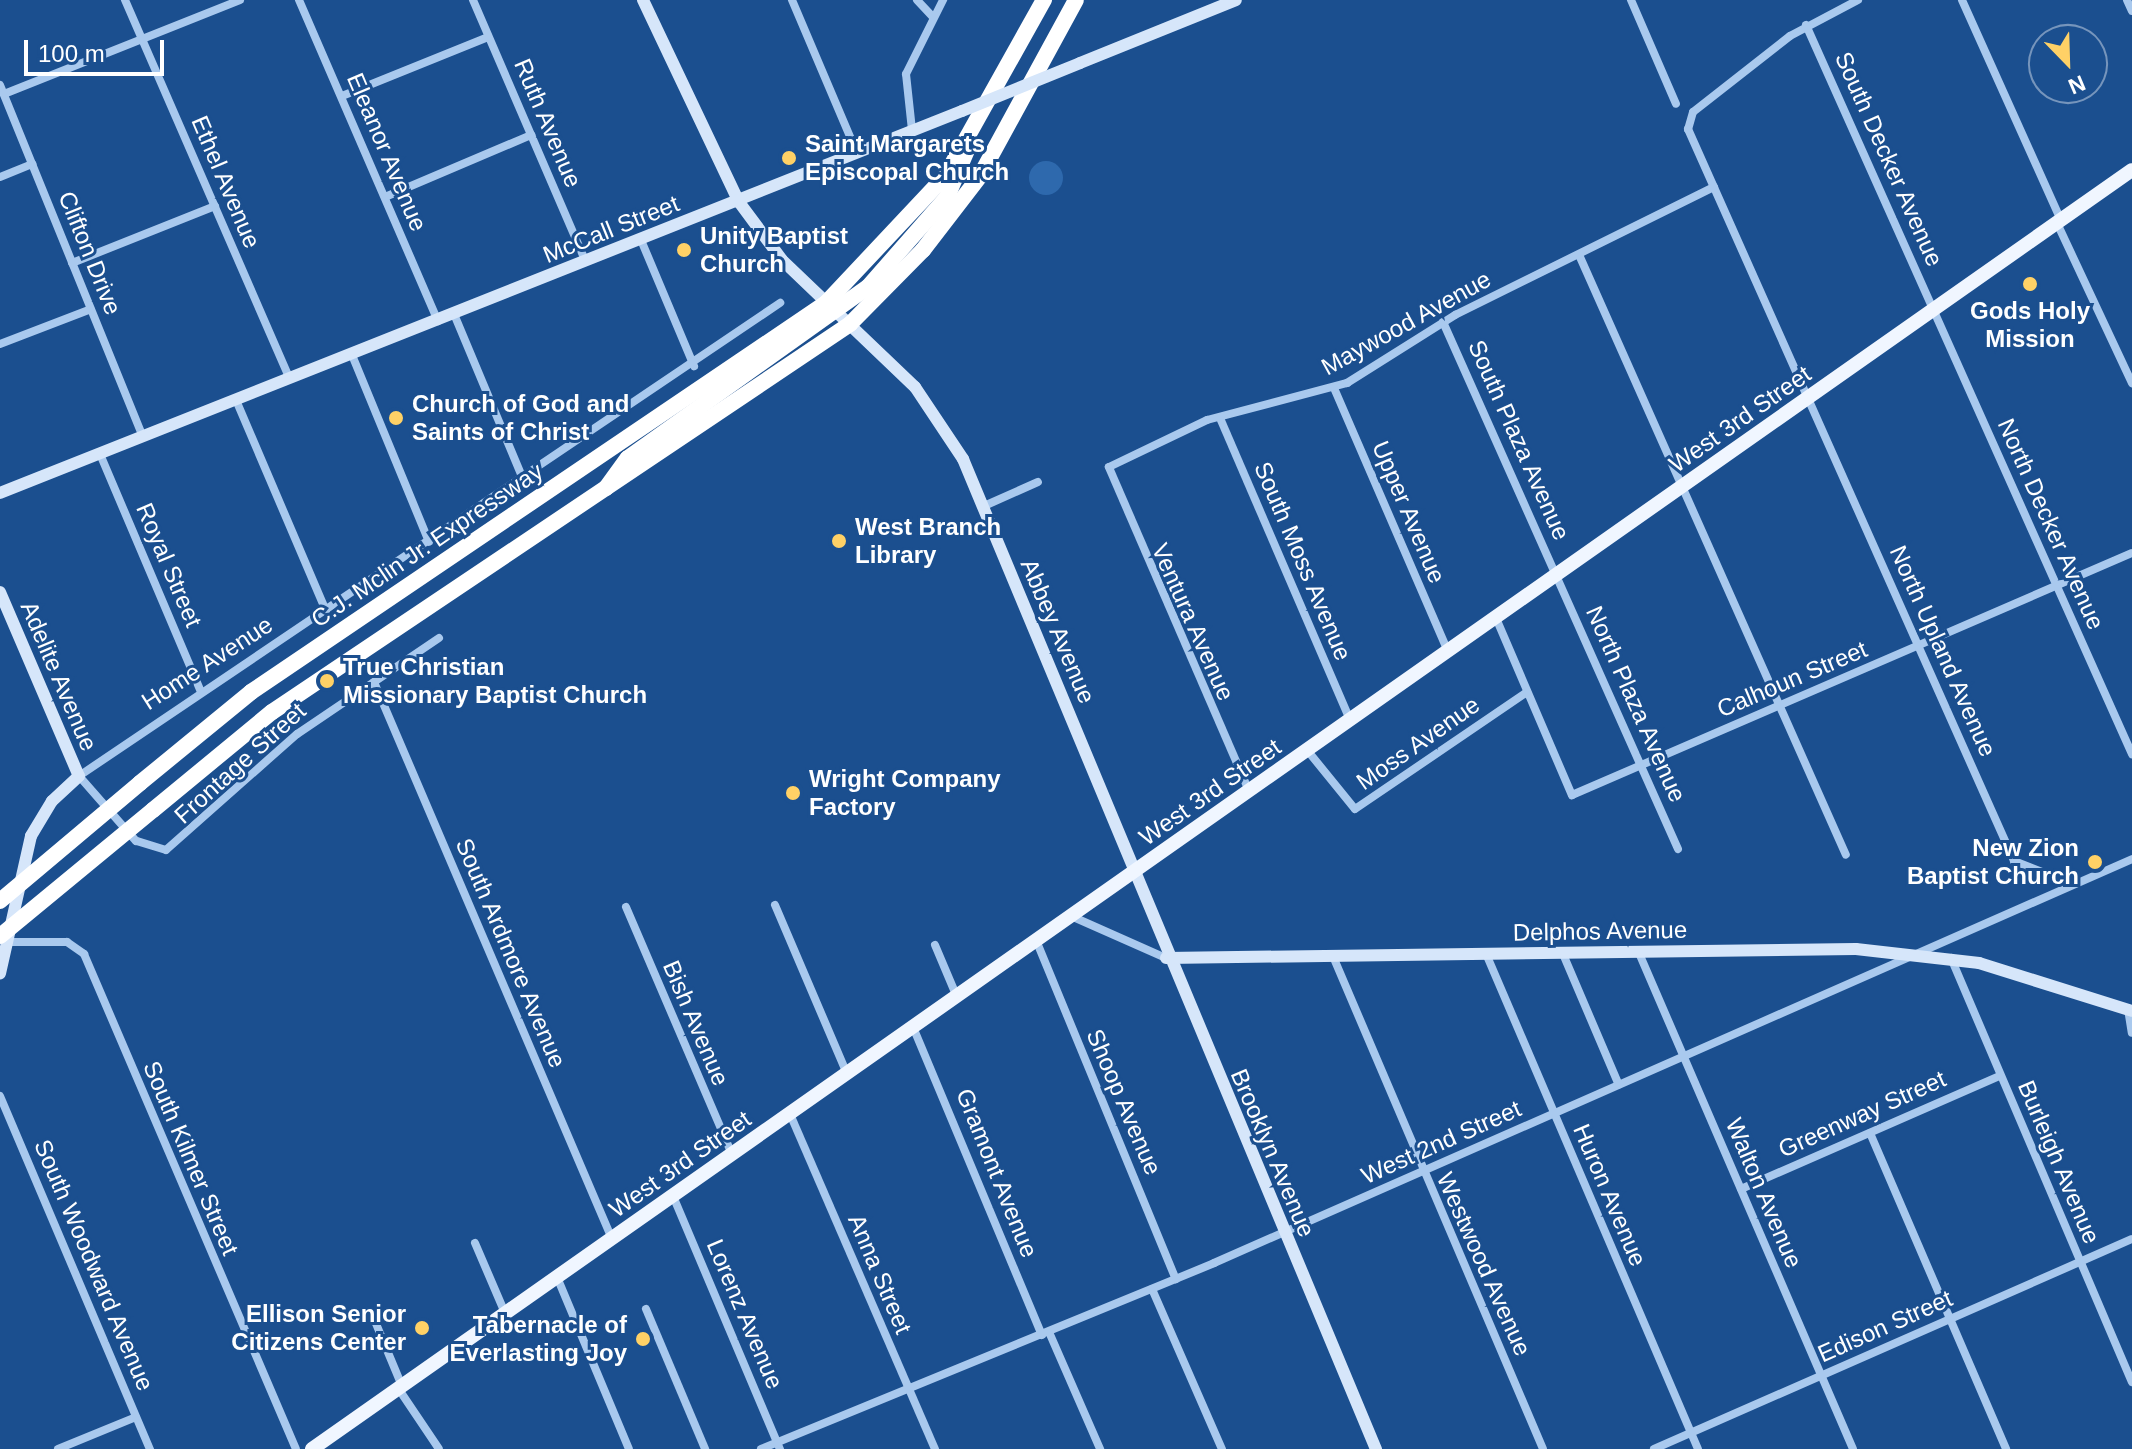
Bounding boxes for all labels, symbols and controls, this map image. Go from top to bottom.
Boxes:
scale bar [28,24,168,74]
north arrow [2028,24,2108,104]
text: 100 m [38,40,105,67]
street label: South Decker Avenue [1828,47,1950,271]
street label: Ruth Avenue [508,54,588,192]
street label: Eleanor Avenue [340,68,434,236]
text: N [2065,70,2089,99]
street label: Ethel Avenue [185,111,267,253]
place label: Saint Margarets Episcopal Church [805,130,1009,186]
marker: Saint Margarets Episcopal Church [780,149,798,167]
street label: Clifton Drive [52,187,128,319]
street label: McCall Street [539,189,683,269]
place label: Unity Baptist Church [700,222,848,278]
marker: Unity Baptist Church [675,241,693,259]
street label: Maywood Avenue [1316,264,1496,382]
marker: Gods Holy Mission [2021,275,2039,293]
place label: Gods Holy Mission [1970,297,2090,353]
street label: South Plaza Avenue [1462,335,1576,545]
street label: West 3rd Street [1664,360,1816,478]
place label: Church of God and Saints of Christ [412,390,629,446]
marker: Church of God and Saints of Christ [387,409,405,427]
street label: North Decker Avenue [1991,414,2111,634]
street label: Upper Avenue [1366,436,1452,588]
street label: C.J. Mclin Jr. Expressway [306,457,548,633]
street label: South Moss Avenue [1248,457,1358,665]
street label: Royal Street [130,499,208,631]
place label: West Branch Library [855,513,1001,569]
marker: West Branch Library [830,532,848,550]
street label: Ventura Avenue [1145,538,1241,706]
street label: North Upland Avenue [1883,541,2003,761]
street label: Abbey Avenue [1014,554,1102,708]
street label: Adelite Avenue [14,596,104,756]
street label: North Plaza Avenue [1580,601,1692,807]
street label: Home Avenue [136,610,278,716]
street label: Calhoun Street [1713,634,1871,724]
place label: True Christian Missionary Baptist Church [343,653,647,709]
marker: True Christian Missionary Baptist Church [318,672,336,690]
street label: Moss Avenue [1350,690,1486,796]
street label: Frontage Street [168,697,312,829]
street label: West 3rd Street [1134,733,1286,851]
place label: Wright Company Factory [809,765,1001,821]
marker: Wright Company Factory [784,784,802,802]
street label: South Ardmore Avenue [449,833,573,1073]
place label: New Zion Baptist Church [1907,834,2079,890]
marker: New Zion Baptist Church [2086,853,2104,871]
street label: Delphos Avenue [1512,915,1688,947]
street label: Bish Avenue [657,956,735,1090]
street label: Shoop Avenue [1080,1024,1168,1180]
street label: South Kilmer Street [137,1057,245,1259]
street label: Brooklyn Avenue [1224,1064,1322,1242]
street label: Greenway Street [1774,1064,1950,1164]
street label: Burleigh Avenue [2011,1076,2107,1248]
street label: Gramont Avenue [950,1084,1044,1262]
street label: West 2nd Street [1357,1094,1525,1190]
street label: West 3rd Street [604,1105,756,1223]
street label: Walton Avenue [1719,1113,1809,1273]
street label: Huron Avenue [1567,1119,1653,1271]
street label: South Woodward Avenue [28,1135,160,1395]
street label: Westwood Avenue [1430,1167,1538,1361]
street label: Anna Street [842,1210,918,1338]
street label: Lorenz Avenue [700,1234,790,1394]
street label: Edison Street [1813,1284,1957,1368]
place label: Ellison Senior Citizens Center [231,1300,406,1356]
place label: Tabernacle of Everlasting Joy [450,1311,627,1367]
marker: Ellison Senior Citizens Center [413,1319,431,1337]
marker: Tabernacle of Everlasting Joy [634,1330,652,1348]

